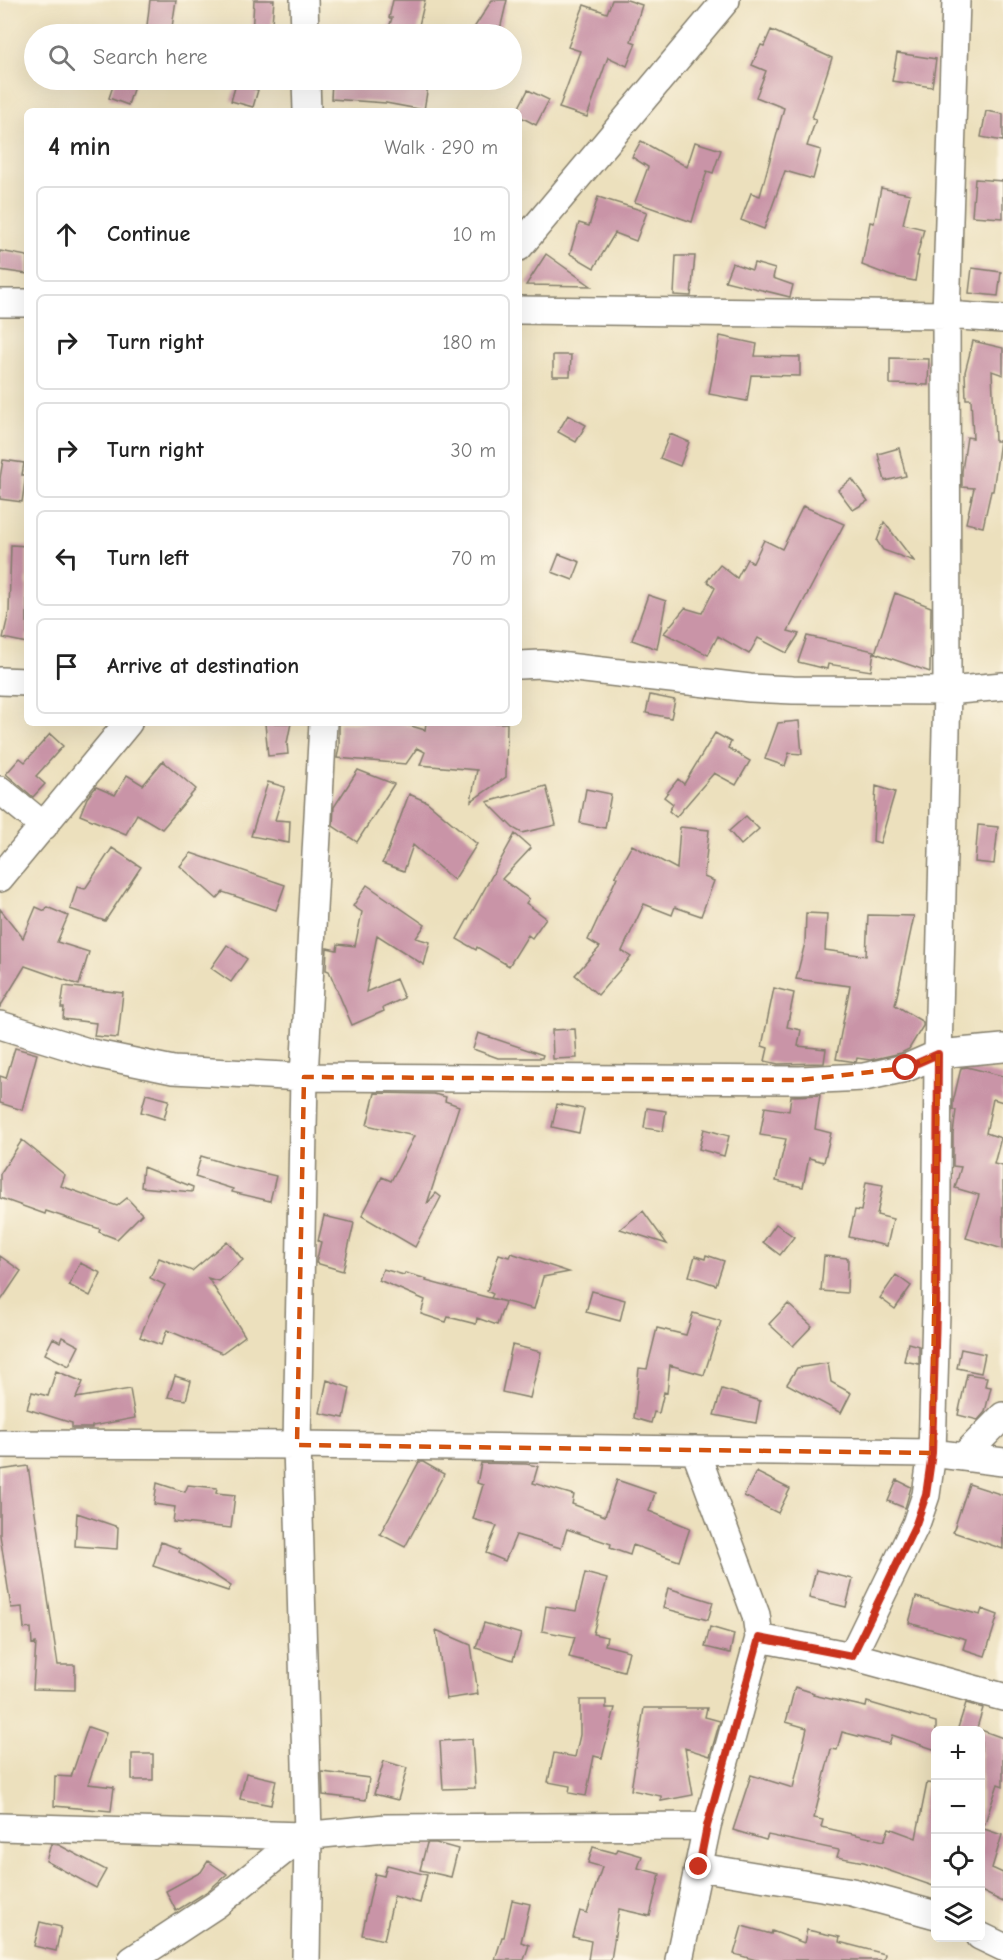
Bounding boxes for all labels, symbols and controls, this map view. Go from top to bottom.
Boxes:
search box [24,24,522,90]
icon: search [45,41,78,74]
text: Search here [93,44,208,70]
text: 4 min [48,132,111,162]
text: Walk · 290 m [384,136,498,159]
icon: ahead [50,218,83,251]
text: Continue [107,221,190,247]
text: 10 m [453,223,496,246]
icon: right [50,326,83,359]
text: Turn right [107,329,204,355]
text: 180 m [442,331,496,354]
icon: right [50,434,83,467]
text: Turn right [107,437,204,463]
text: 30 m [450,439,496,462]
icon: left [50,542,83,575]
text: Turn left [107,545,189,571]
text: 70 m [451,547,496,570]
icon: arrive [50,650,83,683]
text: Arrive at destination [107,653,299,679]
route start [892,1054,918,1080]
map controls [931,1726,985,1942]
button: + [931,1726,985,1780]
button: − [931,1780,985,1834]
button: locate [931,1834,985,1888]
route end [685,1853,711,1879]
button: layers [931,1888,985,1942]

